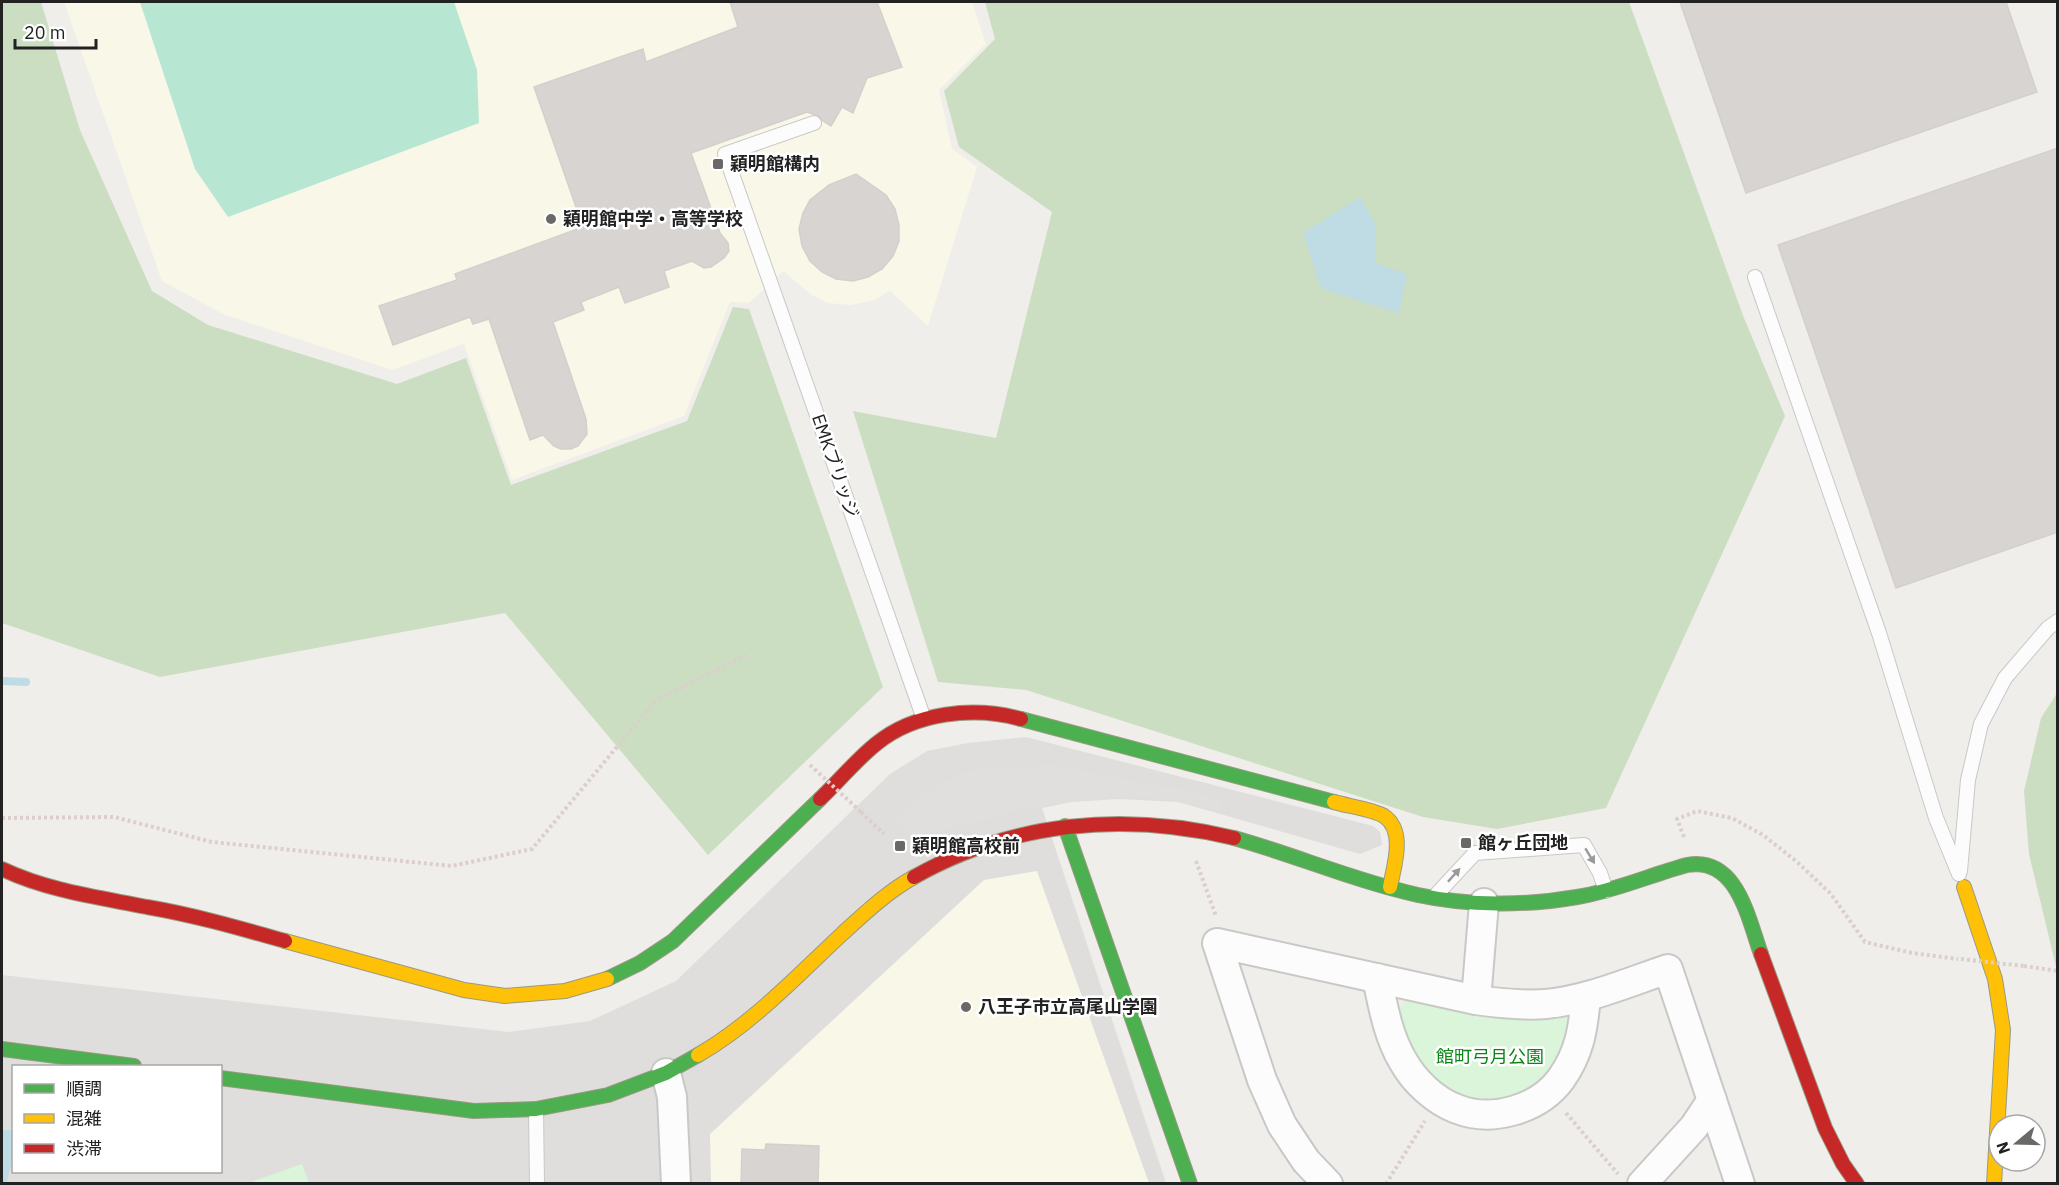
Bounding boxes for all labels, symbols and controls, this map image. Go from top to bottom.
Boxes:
scale bar [15,12,96,50]
text: 20 m [24,21,66,44]
place label: 穎明館構内 [730,152,820,175]
marker: 穎明館構内 [711,157,725,171]
place label: 穎明館中学・高等学校 [563,207,743,230]
marker: 穎明館中学・高等学校 [544,212,558,226]
street label: EMKブリッジ [807,411,864,521]
place label: 館ヶ丘団地 [1478,831,1568,854]
place label: 穎明館高校前 [912,834,1020,857]
marker: 館ヶ丘団地 [1459,836,1473,850]
marker: 穎明館高校前 [893,839,907,853]
one-way arrow [1585,848,1596,864]
one-way arrow [1447,868,1461,883]
place label: 八王子市立高尾山学園 [978,995,1158,1018]
marker: 八王子市立高尾山学園 [959,1000,973,1014]
park label: 館町弓月公園 [1436,1045,1544,1068]
legend [12,1065,222,1173]
text: 順調 [66,1077,102,1100]
text: 混雑 [66,1107,102,1130]
north arrow [1987,1113,2047,1173]
text: 渋滞 [66,1137,102,1160]
text: N [1991,1139,2014,1157]

